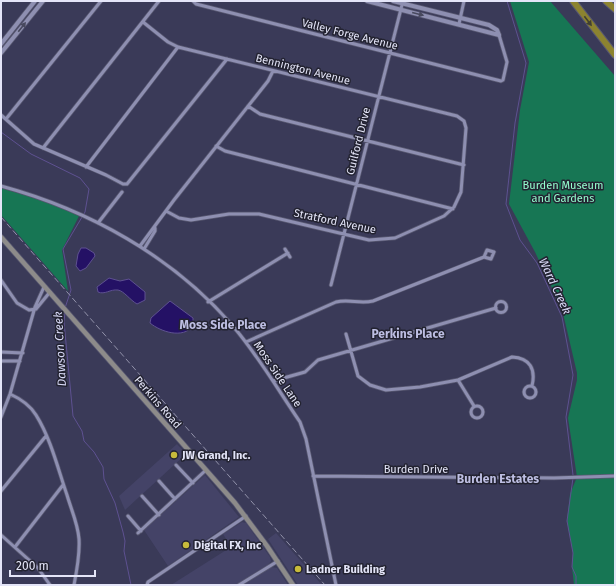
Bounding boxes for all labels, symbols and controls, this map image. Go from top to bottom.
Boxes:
one-way arrow [412,11,424,17]
one-way arrow [584,15,592,26]
street label: Valley Forge Avenue [300,16,399,53]
one-way arrow [18,22,27,33]
street label: Bennington Avenue [254,51,351,88]
street label: Guilford Drive [344,106,373,176]
park label: Burden Museum and Gardens [523,179,603,205]
street label: Stratford Avenue [293,206,377,237]
water label: Ward Creek [536,256,574,317]
water label: Dawson Creek [51,311,69,387]
district label: Moss Side Place [179,318,267,332]
district label: Perkins Place [371,327,445,341]
street label: Moss Side Lane [251,339,304,410]
street label: Perkins Road [131,374,184,431]
place label: JW Grand, Inc. [181,449,251,462]
marker: JW Grand, Inc. [169,450,179,460]
street label: Burden Drive [384,463,448,476]
district label: Burden Estates [457,472,539,486]
place label: Digital FX, Inc [194,539,262,552]
marker: Digital FX, Inc [181,540,191,550]
scale bar [10,552,95,578]
text: 200 m [16,559,49,573]
place label: Ladner Building [306,563,386,576]
marker: Ladner Building [293,564,303,574]

